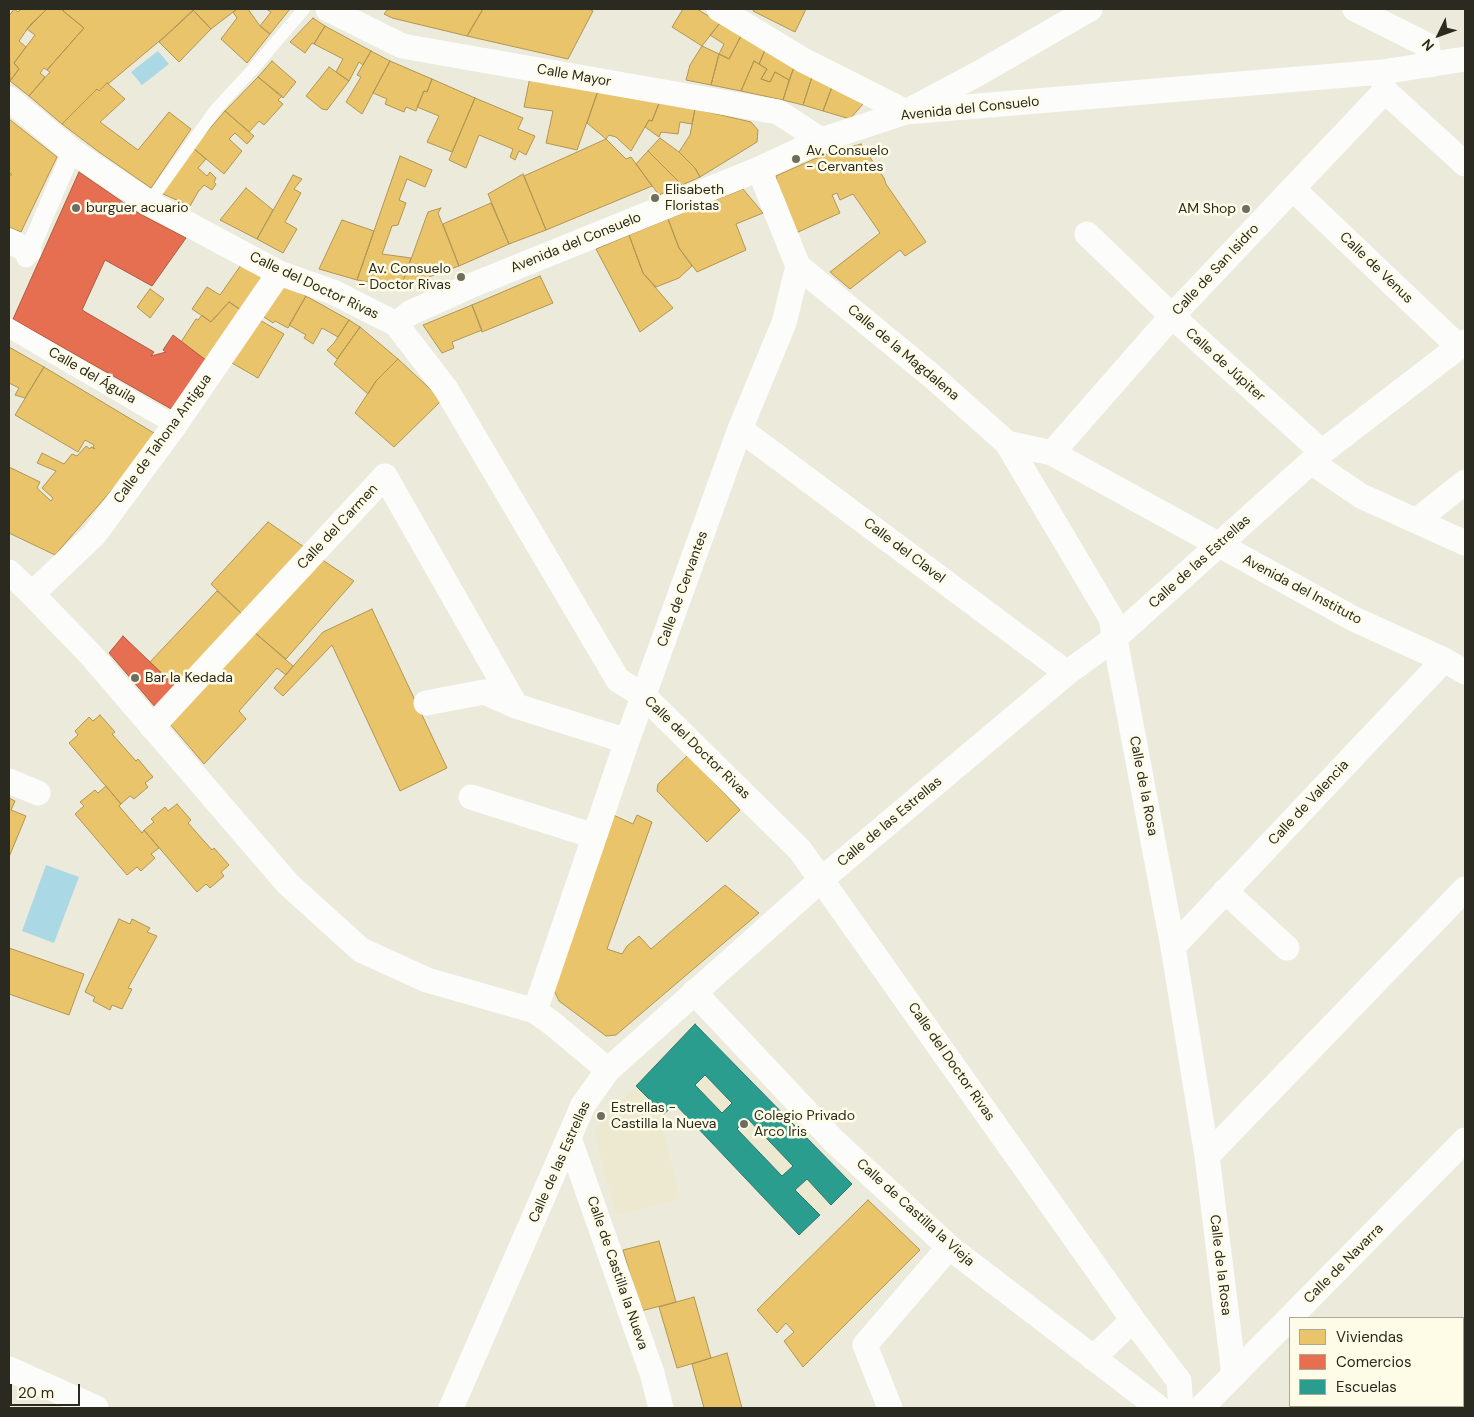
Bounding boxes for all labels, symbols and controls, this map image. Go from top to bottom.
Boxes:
north arrow [1414,10,1464,60]
text: N [1418,35,1438,55]
street label: Calle Mayor [535,61,613,91]
street label: Avenida del Consuelo [900,93,1040,125]
place label: Av. Consuelo - Cervantes [806,143,889,176]
marker: Av. Consuelo - Cervantes [790,153,802,165]
place label: Elisabeth Floristas [665,182,724,214]
marker: Elisabeth Floristas [649,192,661,204]
place label: burguer acuario [86,200,189,216]
place label: AM Shop [1178,201,1236,217]
marker: burguer acuario [70,202,82,214]
marker: AM Shop [1240,203,1252,215]
street label: Avenida del Consuelo [508,209,644,277]
street label: Calle de San Isidro [1169,221,1263,319]
street label: Calle de Venus [1336,229,1416,307]
street label: Calle del Doctor Rivas [247,249,381,323]
place label: Av. Consuelo - Doctor Rivas [358,261,451,294]
marker: Av. Consuelo - Doctor Rivas [455,271,467,283]
street label: Calle de la Magdalena [844,301,962,405]
street label: Calle de Júpiter [1182,325,1268,405]
street label: Calle del Águila [45,344,139,408]
street label: Calle de Tahona Antigua [110,371,216,507]
street label: Calle del Carmen [294,481,382,573]
street label: Calle de las Estrellas [1146,512,1254,612]
street label: Calle del Clavel [860,515,948,587]
street label: Calle de Cervantes [654,529,712,649]
street label: Avenida del Instituto [1240,551,1364,629]
place label: Bar la Kedada [145,670,233,686]
marker: Bar la Kedada [129,672,141,684]
street label: Calle del Doctor Rivas [641,693,753,803]
street label: Calle de la Rosa [1125,735,1161,837]
street label: Calle de Valencia [1265,757,1353,849]
street label: Calle de las Estrellas [834,773,946,871]
street label: Calle del Doctor Rivas [904,1000,998,1124]
street label: Calle de las Estrellas [526,1099,594,1225]
place label: Estrellas - Castilla la Nueva [611,1100,716,1132]
place label: Colegio Privado Arco Iris [754,1108,855,1140]
marker: Estrellas - Castilla la Nueva [595,1110,607,1122]
marker: Colegio Privado Arco Iris [738,1118,750,1130]
street label: Calle de Castilla la Vieja [853,1156,977,1270]
street label: Calle de Castilla la Nueva [583,1194,651,1352]
street label: Calle de la Rosa [1205,1214,1235,1316]
street label: Calle de Navarra [1301,1221,1387,1307]
legend [1289,1317,1464,1407]
text: Viviendas [1336,1327,1403,1347]
text: Comercios [1336,1352,1411,1372]
scale bar [12,1374,82,1406]
text: Escuelas [1336,1377,1397,1397]
text: 20 m [18,1383,54,1403]

